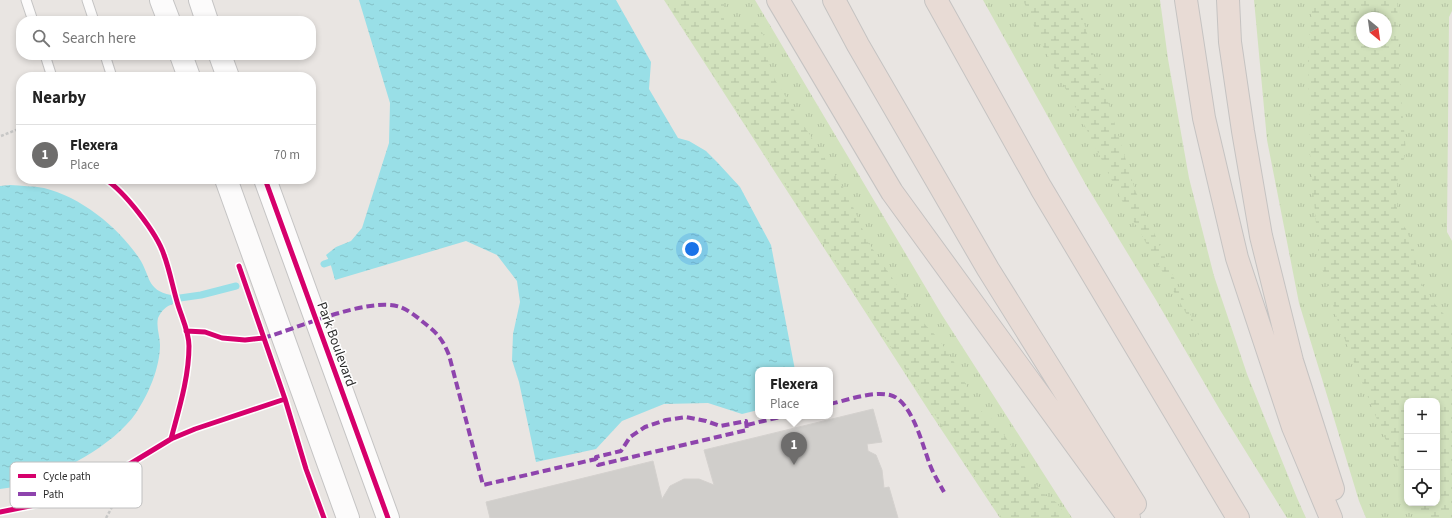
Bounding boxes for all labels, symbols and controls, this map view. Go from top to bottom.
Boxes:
north arrow [1356,12,1392,48]
search box [16,16,316,60]
icon: search [30,27,52,49]
text: Search here [62,28,136,49]
text: Nearby [32,86,86,110]
text: Flexera [70,135,118,156]
text: 1 [42,146,48,164]
text: 70 m [274,146,300,164]
text: Place [70,156,99,174]
your location [682,239,702,259]
street label: Park Boulevard [311,299,361,389]
popup [755,367,833,419]
text: Flexera [770,374,818,395]
text: Place [770,395,799,413]
map controls [1404,398,1440,506]
button: + [1404,398,1440,434]
pin: 1 [781,432,807,465]
button: − [1404,434,1440,470]
legend [10,462,142,508]
text: Cycle path [43,469,91,484]
button: locate [1404,470,1440,506]
text: Path [43,487,64,502]

